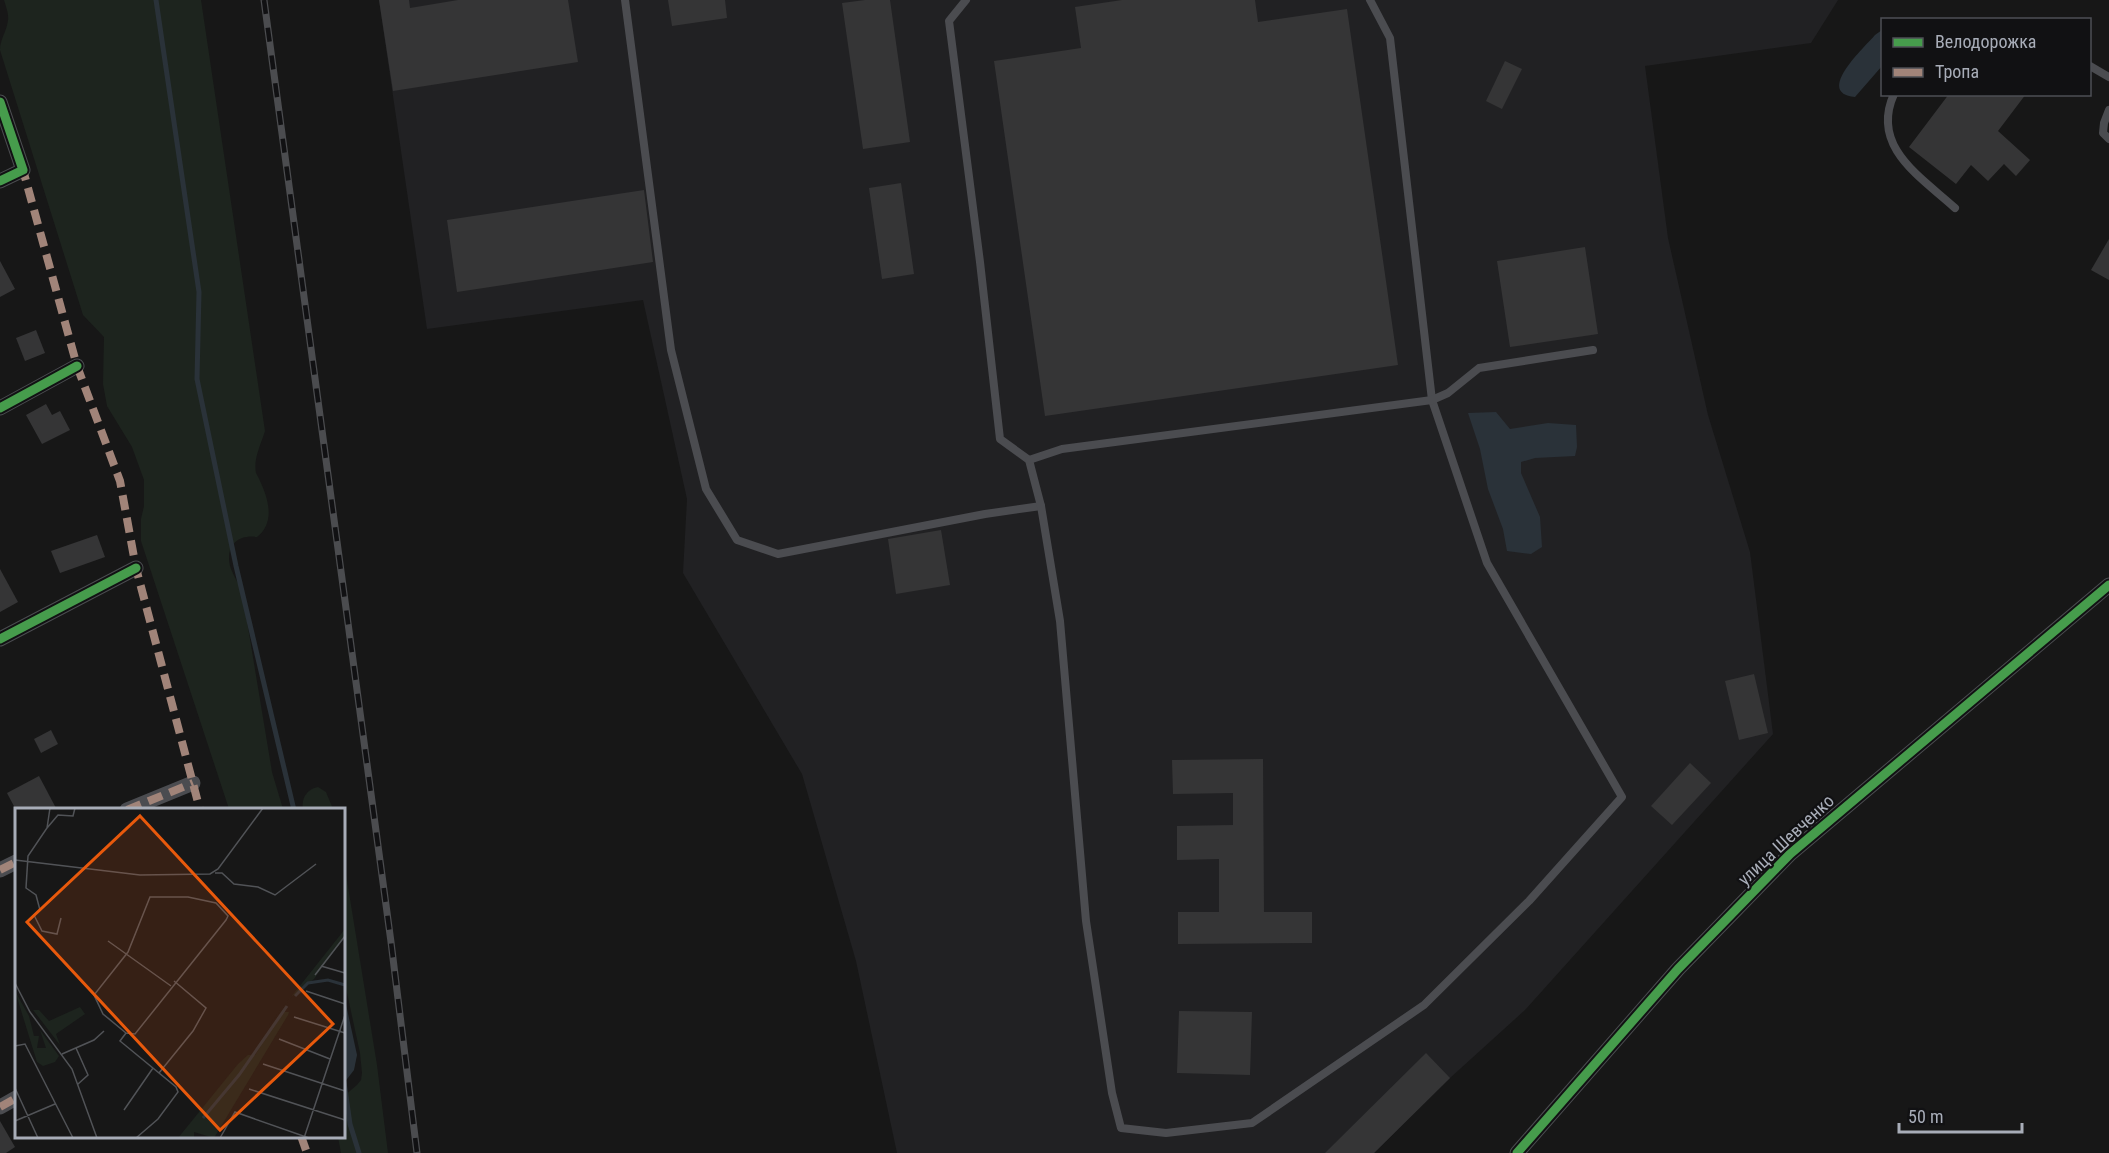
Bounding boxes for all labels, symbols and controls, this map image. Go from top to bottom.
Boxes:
legend [1881,18,2091,96]
text: Велодорожка [1935,31,2036,52]
text: Тропа [1935,61,1979,82]
street label: улица Шевченко [1733,790,1838,889]
inset map [15,808,345,1138]
scale bar [1899,1096,2022,1134]
text: 50 m [1908,1106,1943,1127]

